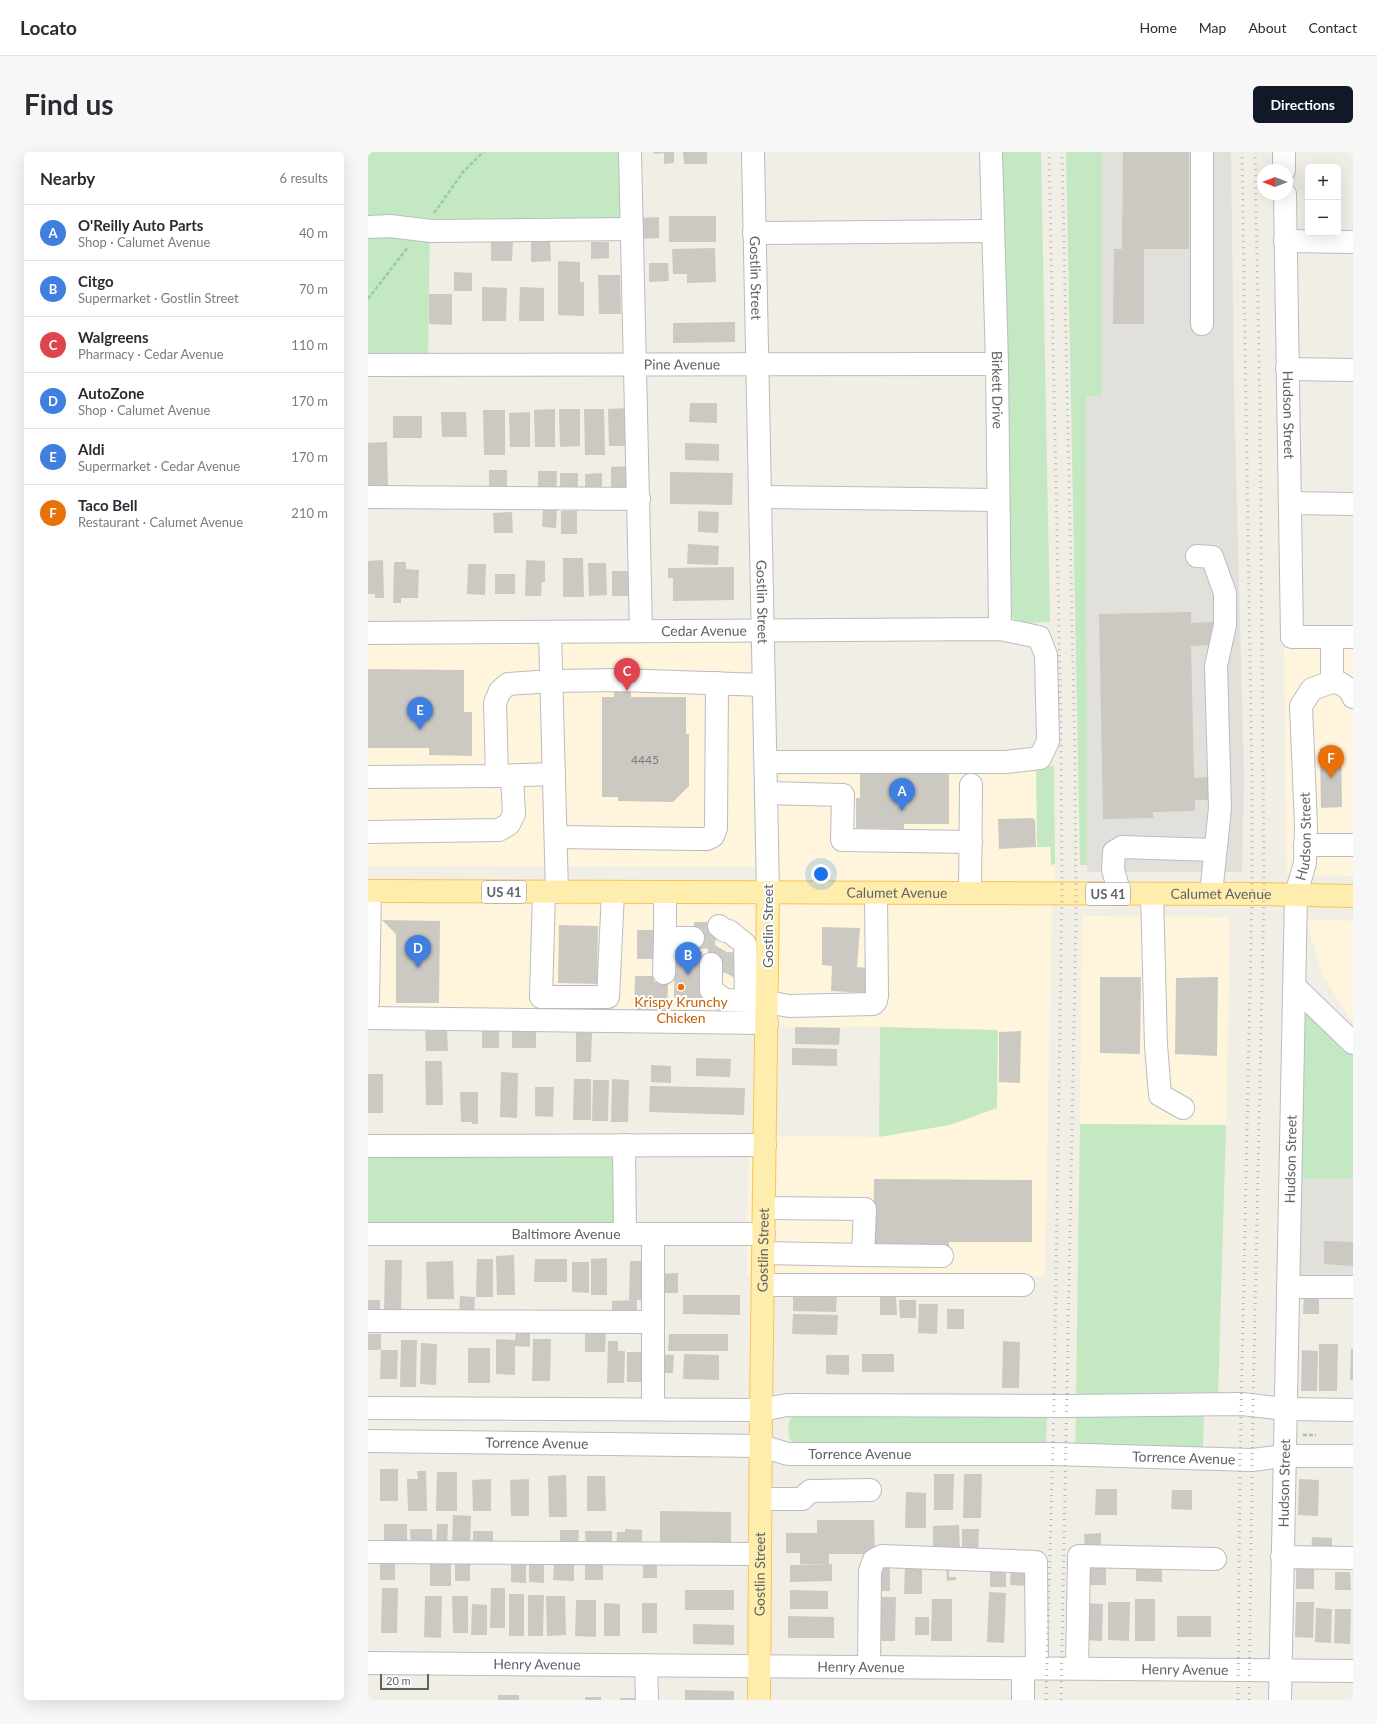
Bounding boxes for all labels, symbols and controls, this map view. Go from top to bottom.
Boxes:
text: Locato [20,16,77,39]
text: Home [1139,19,1177,36]
text: Map [1199,19,1226,36]
text: About [1248,19,1286,36]
text: Contact [1308,19,1357,36]
button: Directions [1253,86,1353,123]
text: Find us [24,87,114,121]
north arrow [1257,164,1293,200]
map controls [1305,164,1341,236]
button: + [1305,164,1341,200]
text: Nearby [40,168,95,189]
text: 6 results [280,170,328,186]
button: − [1305,200,1341,236]
text: O'Reilly Auto Parts [78,216,203,234]
text: A [48,225,58,241]
text: 40 m [299,225,328,241]
text: Shop · Calumet Avenue [78,234,210,250]
street label: Gostlin Street [747,236,765,320]
text: Citgo [78,272,114,290]
text: B [49,281,57,297]
text: 70 m [299,281,328,297]
text: Supermarket · Gostlin Street [78,290,239,306]
text: Walgreens [78,328,149,346]
text: C [49,337,57,353]
text: 110 m [291,337,328,353]
text: Pharmacy · Cedar Avenue [78,346,224,362]
street label: Birkett Drive [989,351,1007,429]
street label: Pine Avenue [644,355,720,373]
street label: Hudson Street [1280,371,1298,459]
text: AutoZone [78,384,144,402]
text: D [48,393,58,409]
text: 170 m [291,393,328,409]
text: Shop · Calumet Avenue [78,402,210,418]
text: Aldi [78,440,104,458]
text: E [49,449,57,465]
text: 170 m [291,449,328,465]
text: Supermarket · Cedar Avenue [78,458,240,474]
text: Taco Bell [78,496,138,514]
text: F [49,505,57,521]
text: 210 m [291,505,328,521]
text: Restaurant · Calumet Avenue [78,514,243,530]
street label: Gostlin Street [753,560,772,644]
street label: Cedar Avenue [661,622,747,639]
pin: C [614,658,640,691]
pin: E [407,697,433,730]
pin: F [1318,745,1344,778]
house number: 4445 [631,752,659,767]
pin: A [889,778,915,811]
street label: Hudson Street [1291,792,1314,882]
your location [811,864,831,884]
road number: US 41 [482,881,526,903]
road number: US 41 [1086,883,1130,905]
street label: Gostlin Street [759,884,776,968]
street label: Calumet Avenue [847,884,947,901]
street label: Calumet Avenue [1171,885,1272,902]
pin: D [405,935,431,968]
pin: B [675,942,701,975]
marker: Krispy Krunchy Chicken [676,982,686,992]
place label: Krispy Krunchy Chicken [634,993,728,1026]
street label: Hudson Street [1281,1115,1300,1204]
street label: Gostlin Street [754,1208,772,1292]
street label: Baltimore Avenue [511,1225,621,1242]
street label: Torrence Avenue [485,1433,589,1452]
street label: Hudson Street [1274,1439,1293,1527]
street label: Torrence Avenue [808,1445,911,1462]
street label: Torrence Avenue [1132,1447,1236,1467]
street label: Gostlin Street [751,1532,768,1616]
street label: Henry Avenue [493,1655,581,1673]
street label: Henry Avenue [817,1658,905,1675]
street label: Henry Avenue [1141,1660,1229,1678]
scale bar [380,1672,429,1691]
text: 20 m [386,1674,411,1687]

